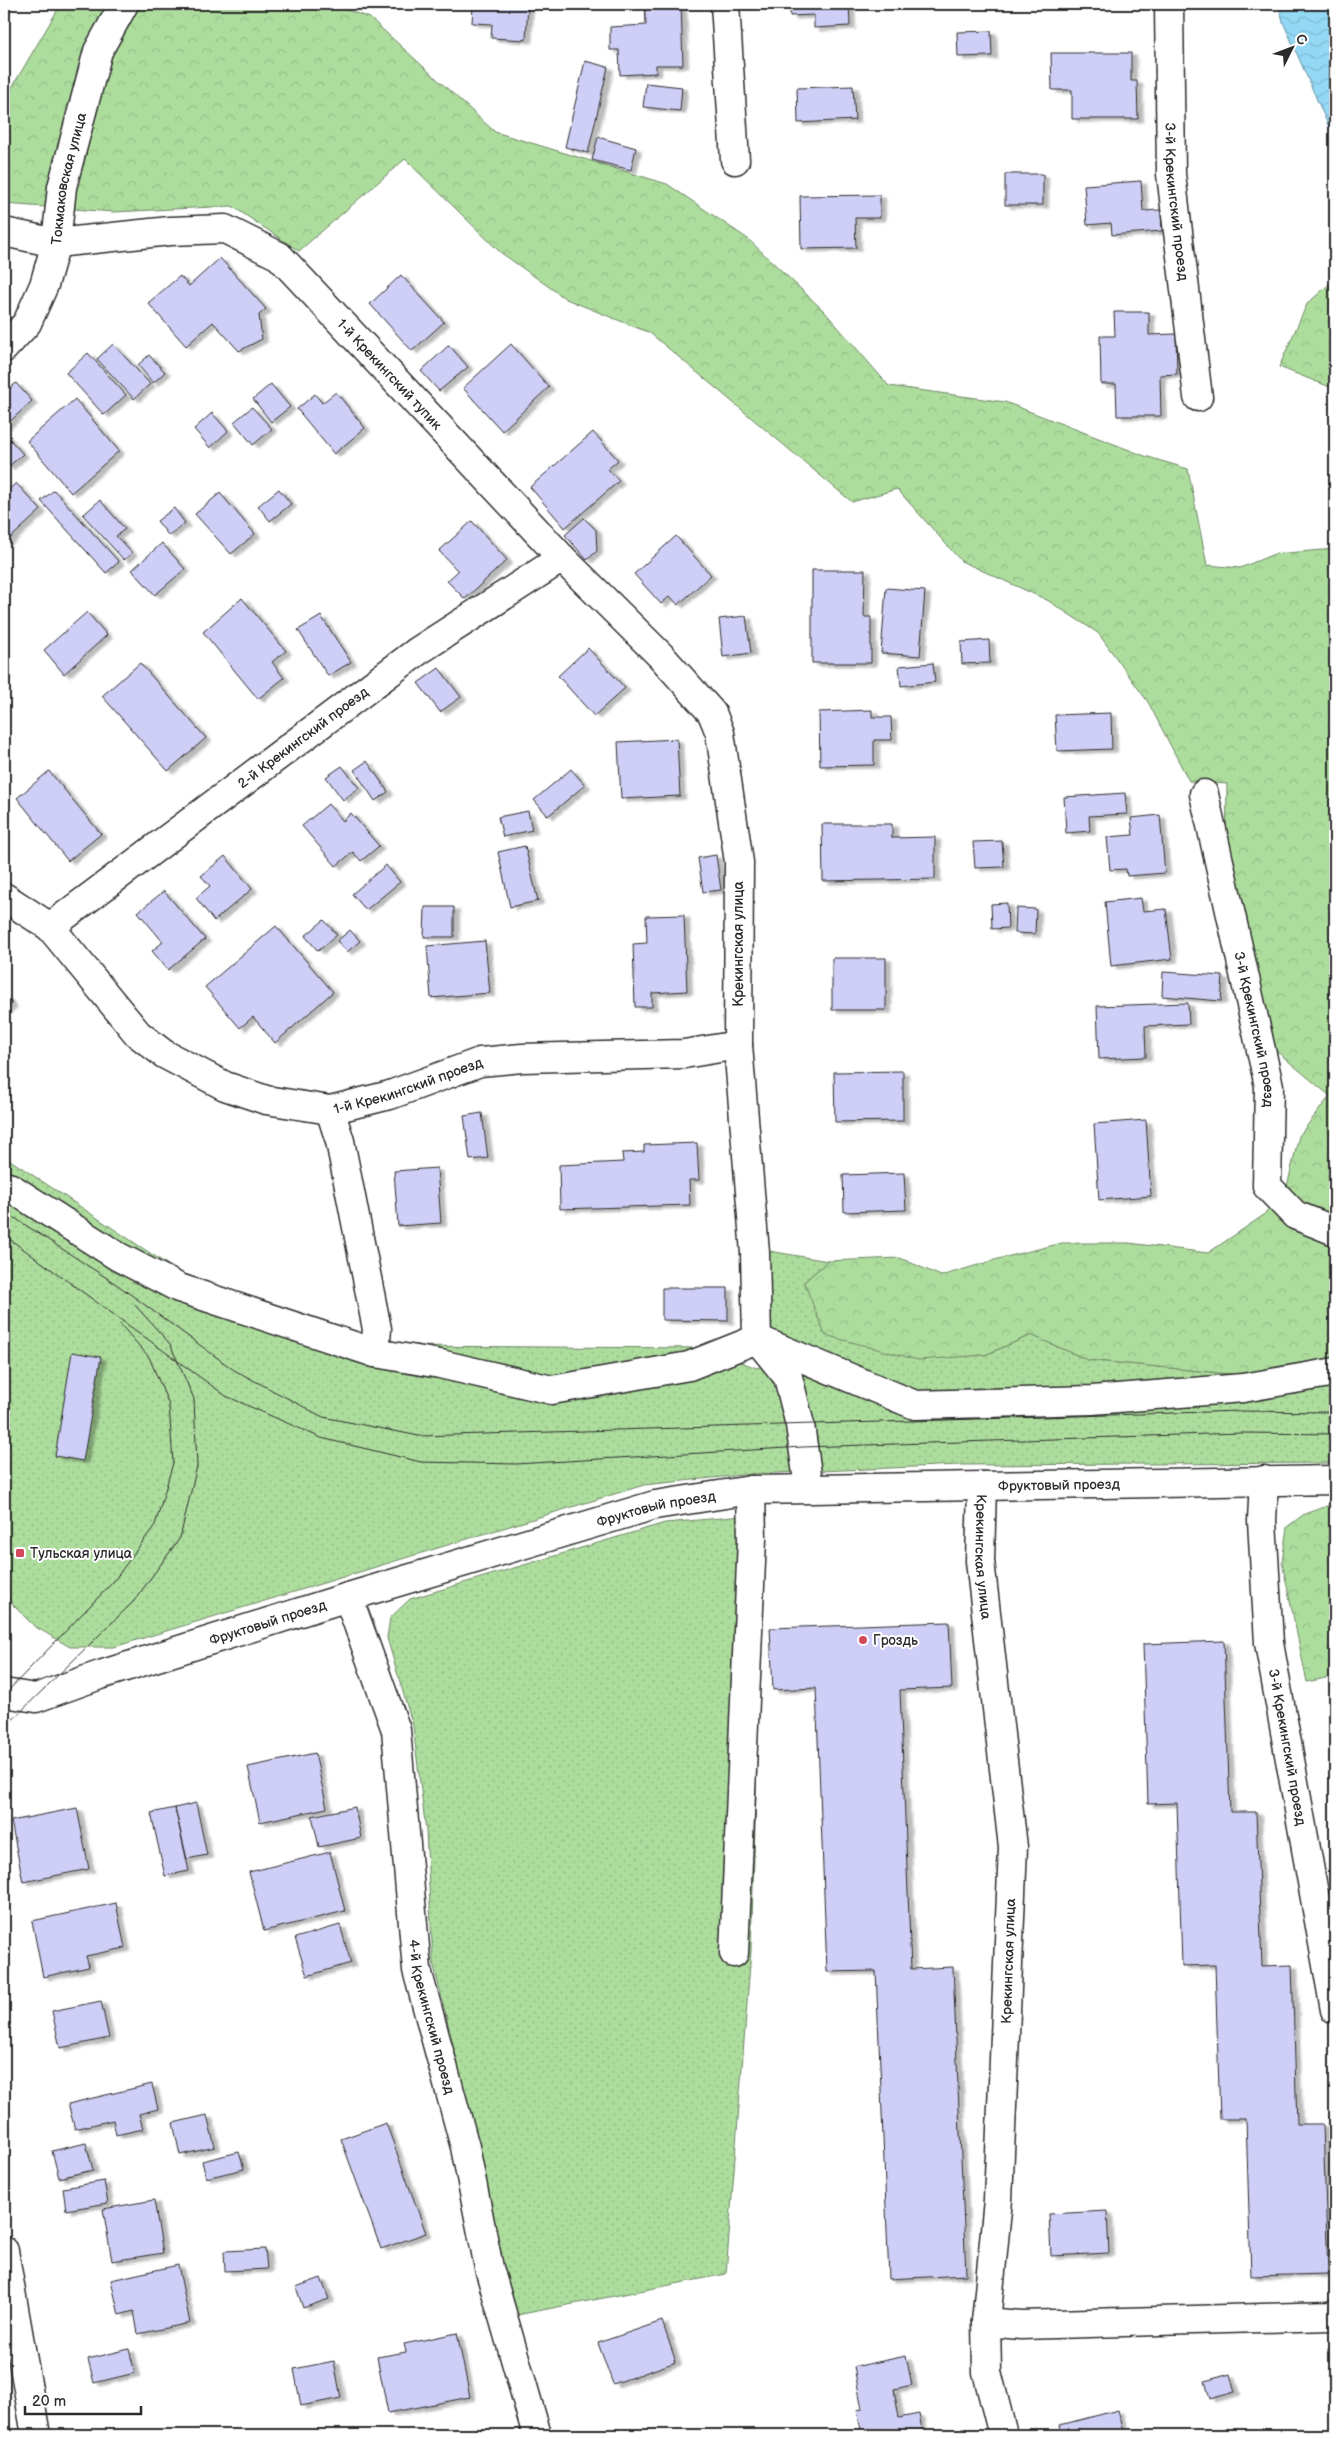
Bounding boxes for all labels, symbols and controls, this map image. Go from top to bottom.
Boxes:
north arrow [1266,22,1316,72]
text: С [1292,30,1311,49]
street label: Токмаковская улица [48,110,91,246]
street label: 3-й Крекингский проезд [1161,122,1192,282]
street label: 1-й Крекингский тупик [333,315,446,434]
street label: 2-й Крекингский проезд [235,683,372,792]
street label: Крекингская улица [730,880,747,1007]
street label: 3-й Крекингский проезд [1230,950,1277,1108]
street label: 1-й Крекингский проезд [332,1054,485,1118]
street label: Фруктовый проезд [998,1476,1120,1495]
street label: Фруктовый проезд [595,1488,717,1531]
street label: Крекингская улица [971,1494,995,1621]
place label: Тульская улица [30,1545,133,1562]
marker: Тульская улица [14,1547,26,1559]
street label: Фруктовый проезд [207,1596,329,1649]
place label: Гроздь [873,1632,918,1649]
marker: Гроздь [857,1634,869,1646]
street label: 3-й Крекингский проезд [1265,1667,1310,1827]
street label: Крекингская улица [998,1897,1019,2024]
street label: 4-й Крекингский проезд [405,1939,458,2096]
scale bar [25,2384,141,2416]
text: 20 m [32,2392,66,2411]

